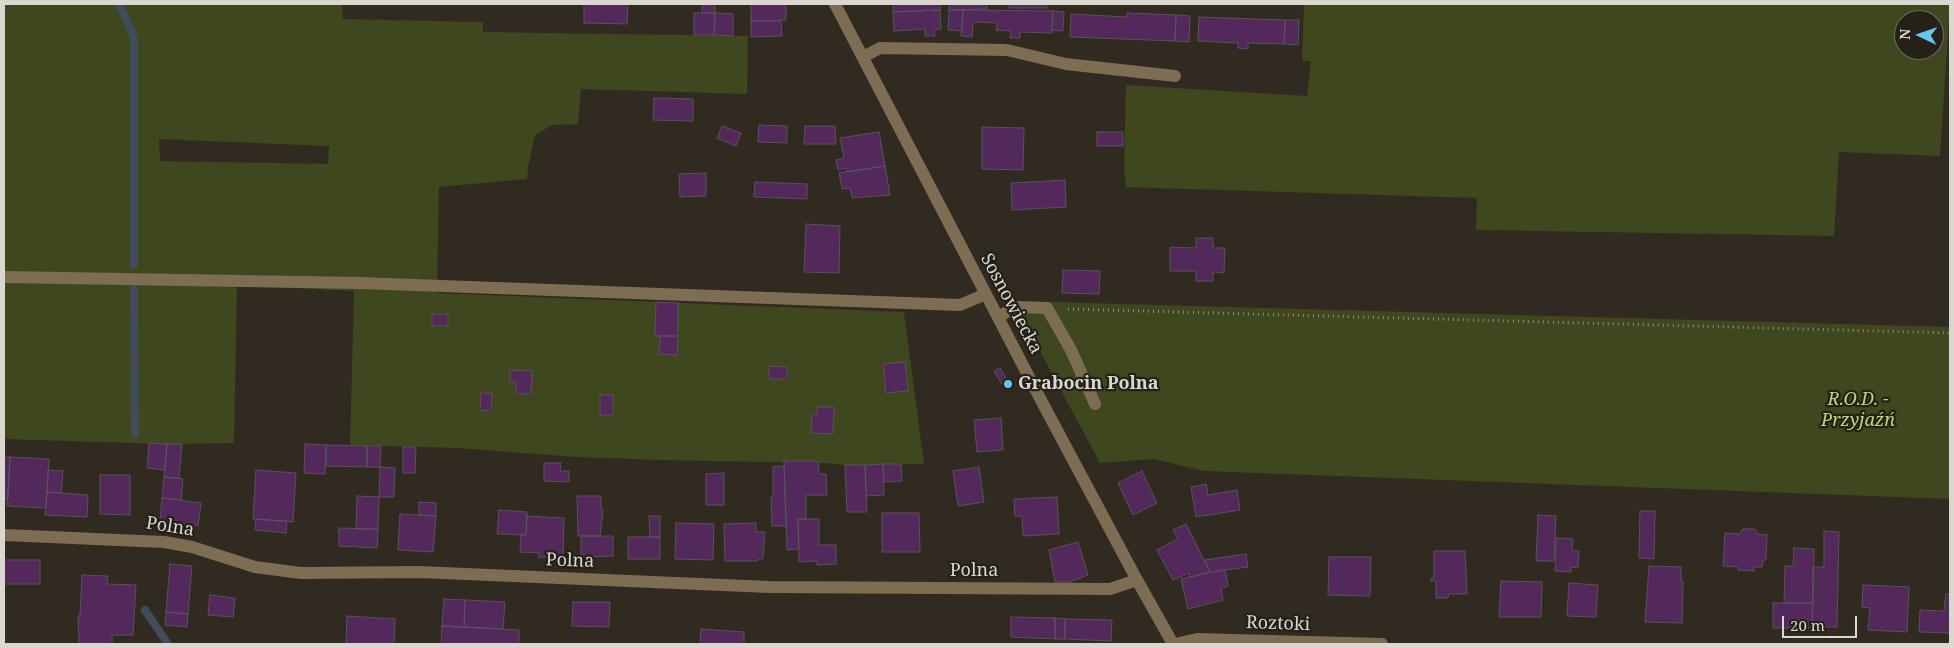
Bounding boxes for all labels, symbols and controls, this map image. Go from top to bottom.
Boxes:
north arrow [1894,10,1944,60]
text: N [1895,28,1914,40]
street label: Sosnowiecka [975,250,1047,358]
place label: Grabocin Polna [1018,373,1159,395]
marker: Grabocin Polna [1002,378,1014,390]
park label: R.O.D. - Przyjaźń [1821,389,1895,432]
street label: Polna [144,513,196,541]
street label: Polna [545,549,595,573]
street label: Polna [950,560,998,582]
scale bar [1784,606,1859,638]
street label: Roztoki [1245,612,1311,636]
text: 20 m [1790,615,1825,635]

